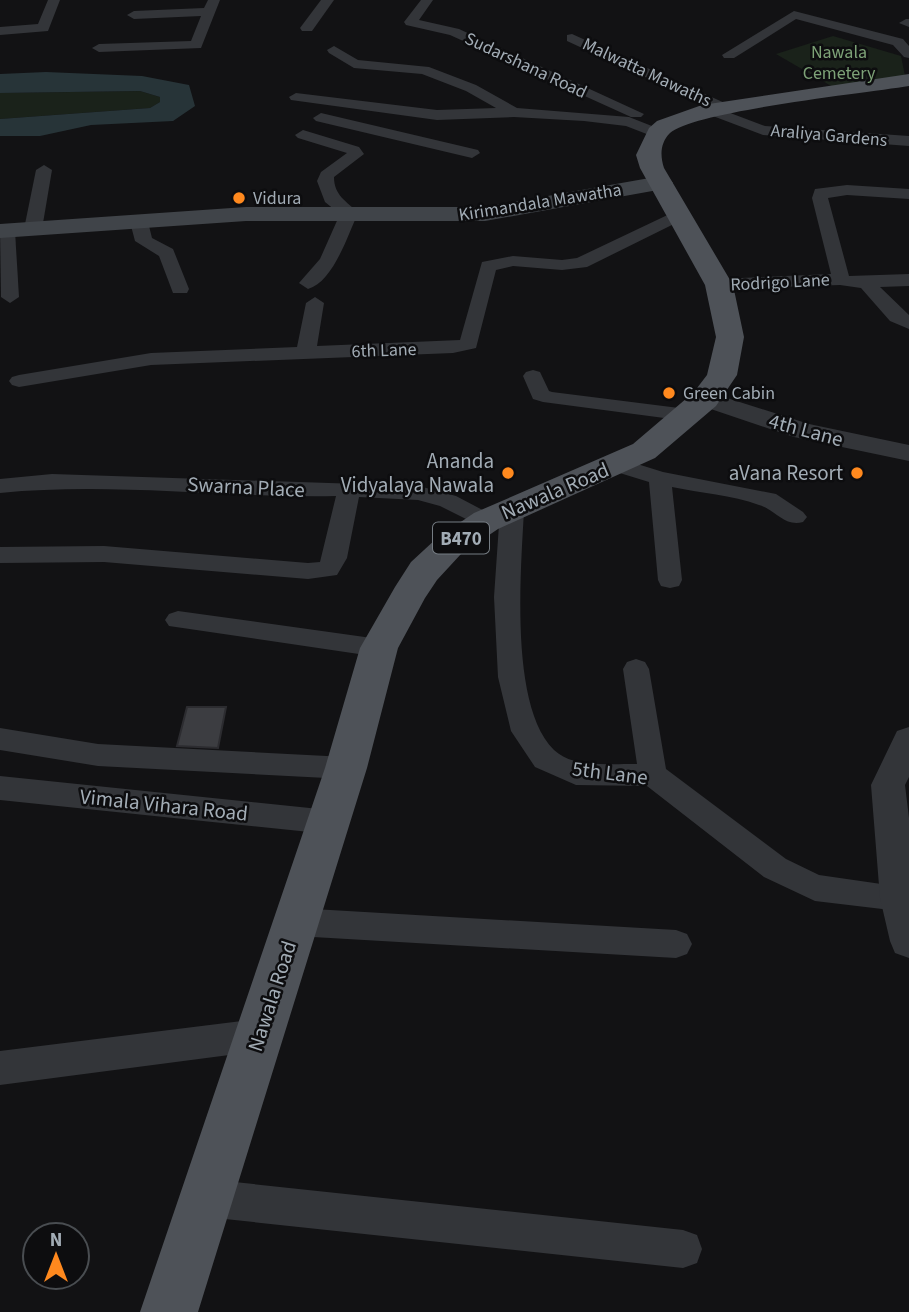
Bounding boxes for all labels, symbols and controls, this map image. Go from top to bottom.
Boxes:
street label: Sudarshana Road [461,26,591,105]
street label: Malwatta Mawaths [578,32,715,113]
park label: Nawala Cemetery [803,40,876,86]
street label: Araliya Gardens [770,118,888,153]
street label: Kirimandala Mawatha [457,177,623,228]
place label: Vidura [253,186,301,211]
marker: Vidura [231,190,247,206]
street label: Rodrigo Lane [730,267,830,298]
street label: 6th Lane [351,337,417,364]
place label: Green Cabin [683,381,775,406]
marker: Green Cabin [661,385,677,401]
street label: 4th Lane [765,406,847,454]
place label: Ananda Vidyalaya Nawala [341,446,494,500]
street label: Nawala Road [496,455,614,527]
place label: aVana Resort [729,458,843,488]
marker: Ananda Vidyalaya Nawala [500,465,516,481]
marker: aVana Resort [849,465,865,481]
street label: Swarna Place [186,469,306,505]
road number: B470 [433,523,489,554]
street label: 5th Lane [571,753,649,793]
street label: Vimala Vihara Road [79,781,249,829]
street label: Nawala Road [240,937,304,1055]
north arrow [21,1221,91,1291]
text: N [50,1227,62,1254]

